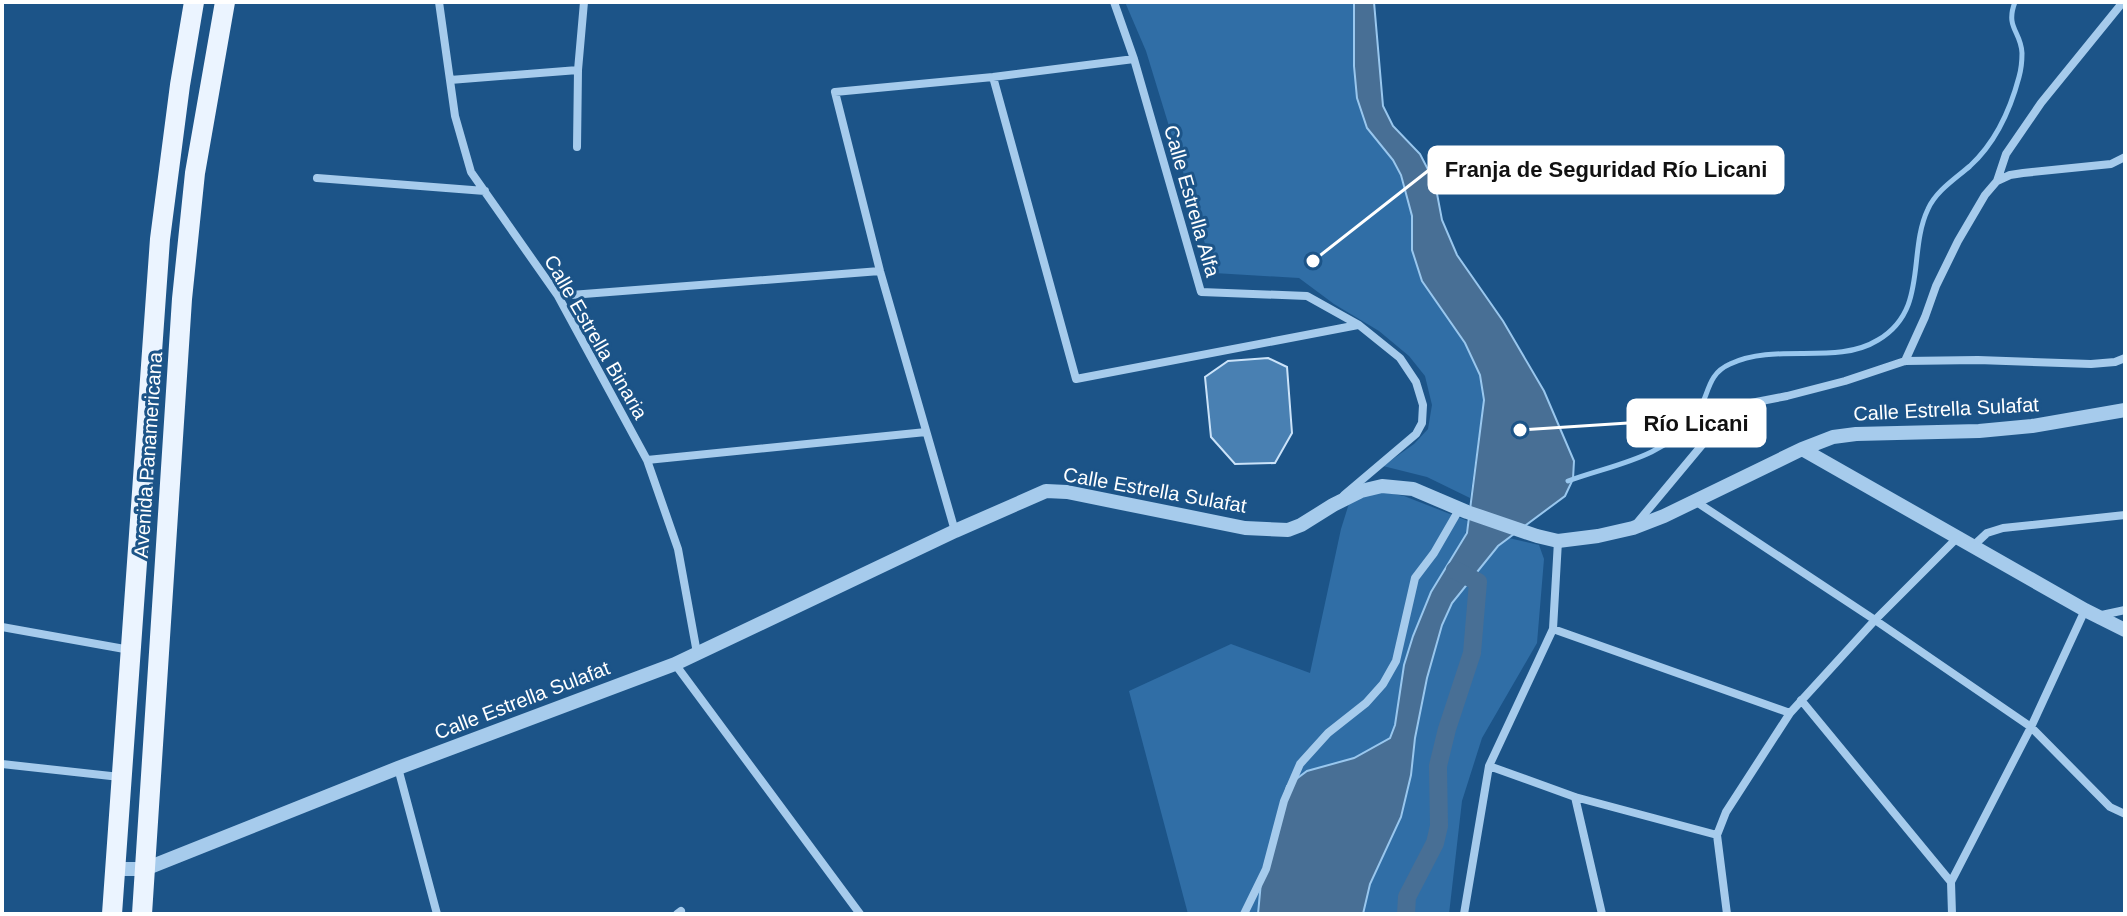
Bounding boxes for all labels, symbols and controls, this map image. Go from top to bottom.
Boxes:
street label: Calle Estrella Alfa [1160,123,1224,280]
callout: Franja de Seguridad Río Licani [1429,147,1783,193]
text: Franja de Seguridad Río Licani [1445,157,1767,182]
street label: Calle Estrella Binaria [540,251,652,424]
street label: Avenida Panamericana [130,350,166,559]
street label: Calle Estrella Sulafat [1853,393,2040,425]
callout: Río Licani [1628,400,1765,446]
text: Río Licani [1643,411,1749,436]
street label: Calle Estrella Sulafat [1062,463,1249,517]
street label: Calle Estrella Sulafat [431,656,613,744]

